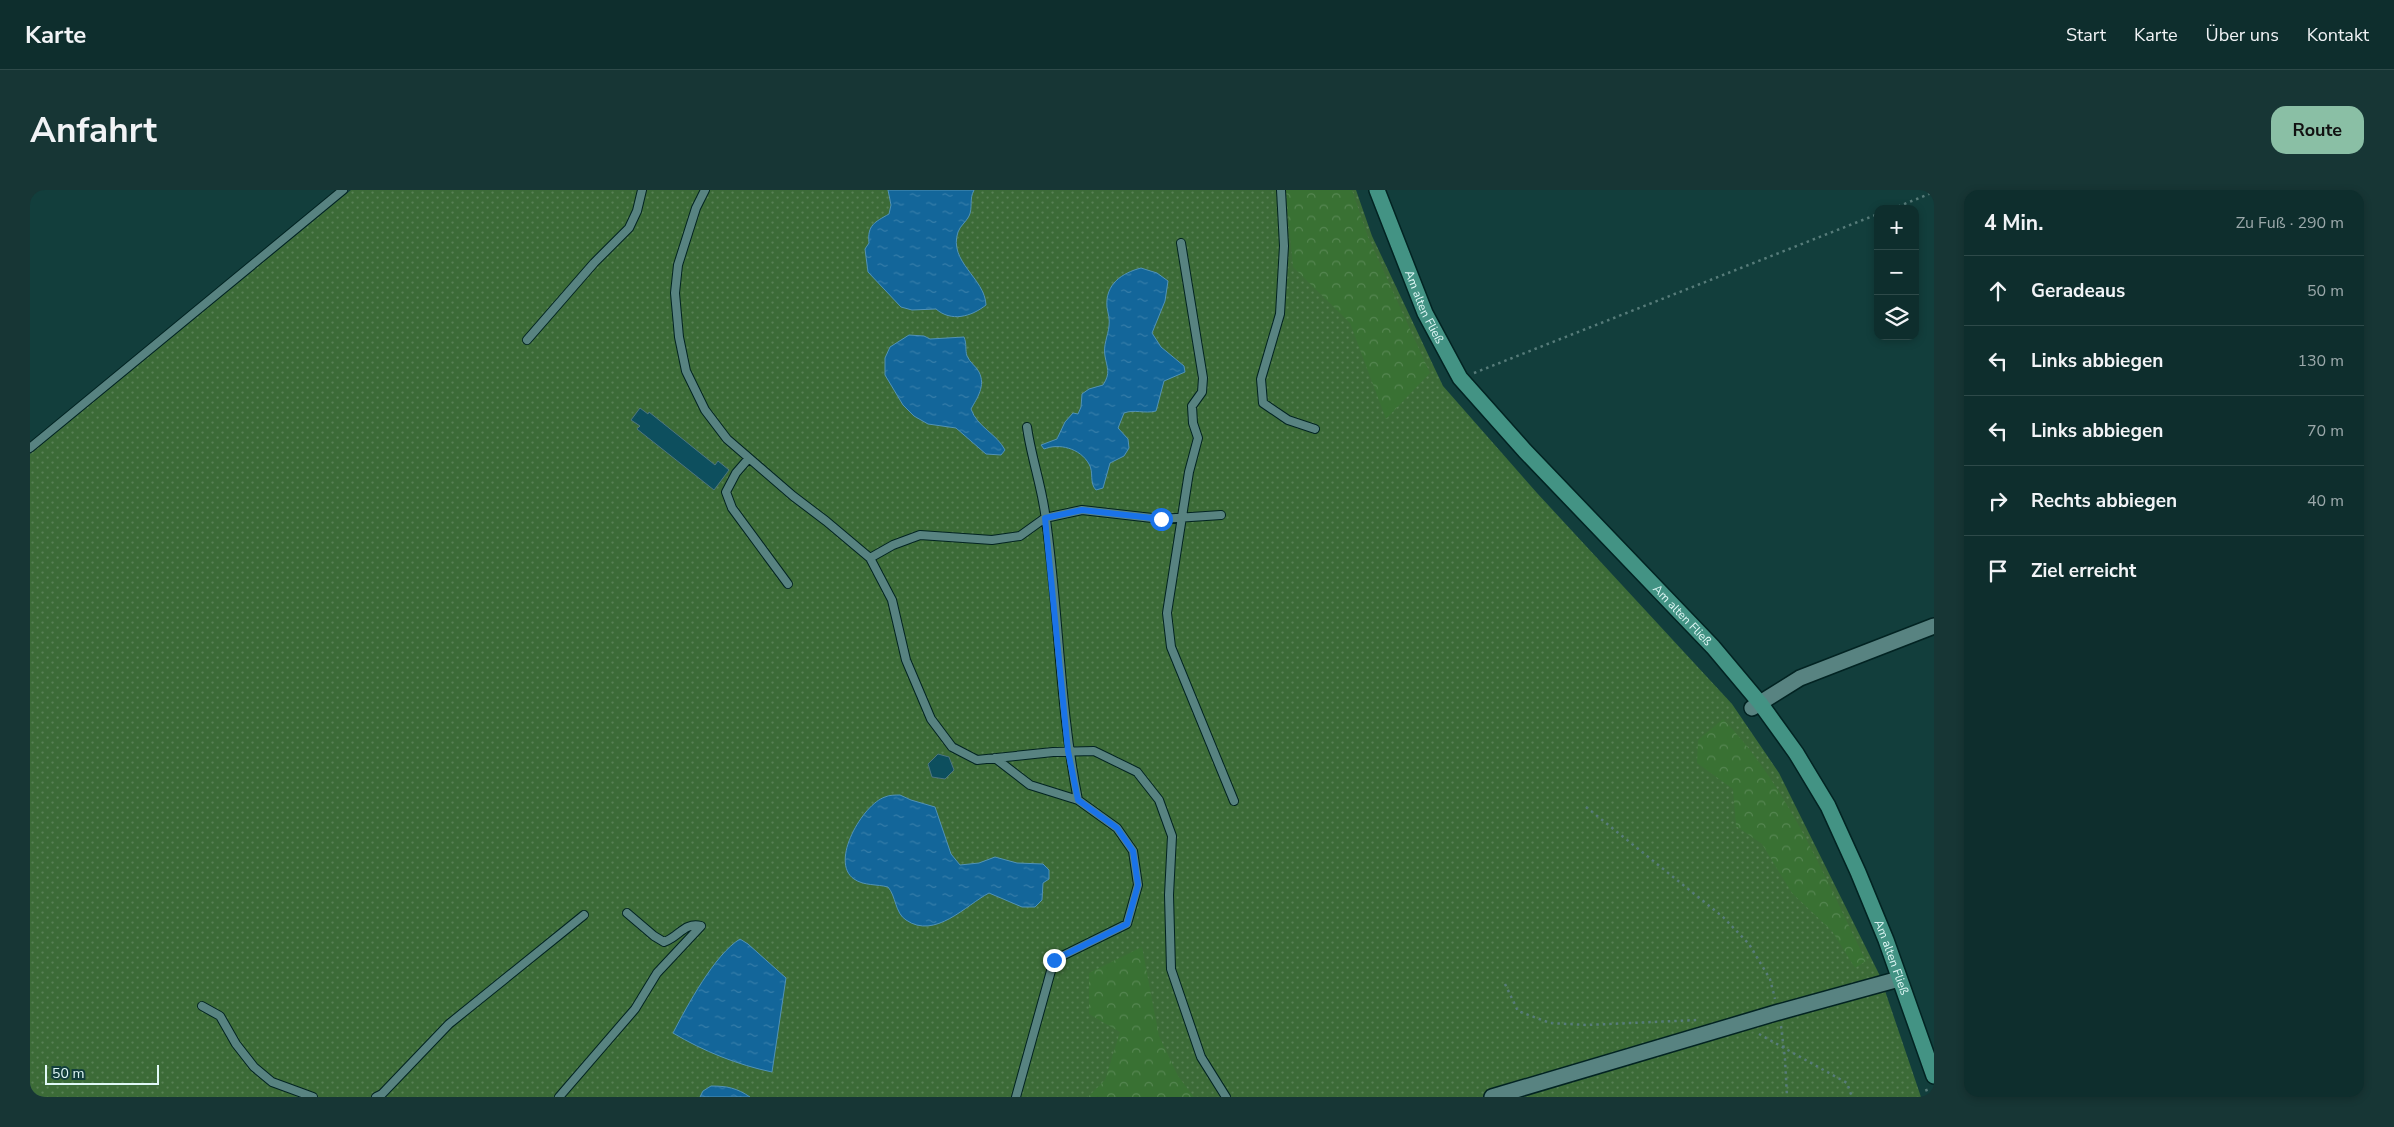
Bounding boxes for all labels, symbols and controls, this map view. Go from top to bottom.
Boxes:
text: Karte [25,19,86,51]
text: Start [2066,23,2106,47]
text: Karte [2134,23,2178,47]
text: Über uns [2206,23,2279,47]
text: Kontakt [2307,23,2369,47]
button: Route [2271,106,2364,154]
text: Anfahrt [30,107,157,154]
map controls [1874,205,1919,340]
button: + [1874,205,1919,250]
text: 4 Min. [1984,209,2043,237]
text: Zu Fuß · 290 m [2236,212,2344,234]
button: − [1874,250,1919,295]
street label: Am alten Fließ [1401,268,1448,347]
icon: ahead [1984,277,2012,305]
text: Geradeaus [2031,278,2125,304]
text: 50 m [2307,280,2344,302]
button: layers [1874,295,1919,340]
icon: left [1984,347,2012,375]
text: Links abbiegen [2031,348,2163,374]
text: 130 m [2297,350,2344,372]
icon: left [1984,417,2012,445]
text: Links abbiegen [2031,418,2163,444]
text: 70 m [2307,420,2344,442]
icon: right [1984,487,2012,515]
text: Rechts abbiegen [2031,488,2177,514]
text: 40 m [2307,490,2344,512]
route start [1150,508,1173,531]
icon: arrive [1984,557,2012,585]
text: Ziel erreicht [2031,558,2136,584]
street label: Am alten Fließ [1649,581,1716,650]
street label: Am alten Fließ [1870,917,1913,998]
route end [1043,949,1066,972]
scale bar [45,1062,159,1085]
text: 50 m [52,1064,84,1083]

